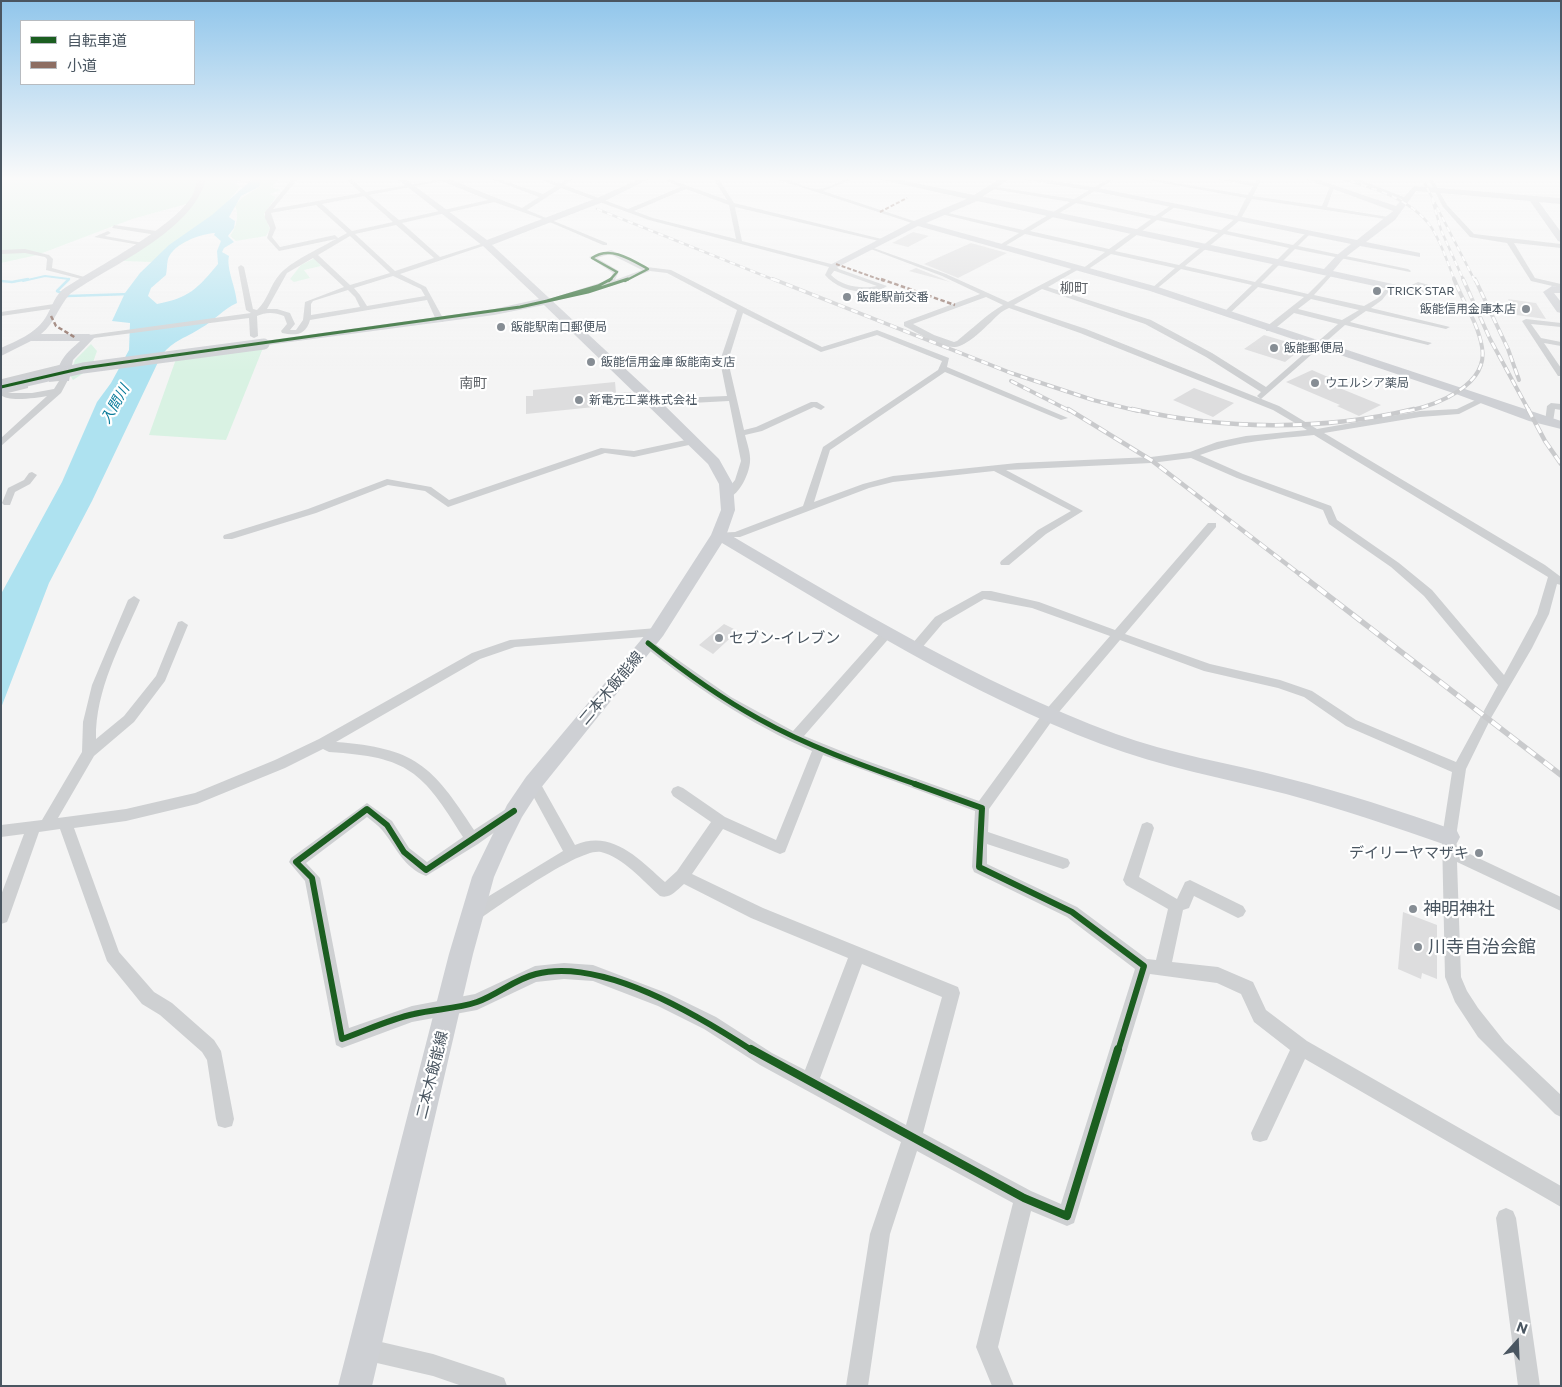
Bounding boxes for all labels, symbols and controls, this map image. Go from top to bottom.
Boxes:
legend [20,20,195,85]
text: 自転車道 [67,31,127,49]
text: 小道 [67,56,97,74]
district label: 柳町 [1060,280,1088,296]
place label: TRICK STAR [1387,284,1455,298]
marker: TRICK STAR [1371,285,1383,297]
place label: 飯能駅前交番 [857,290,929,304]
marker: 飯能駅前交番 [841,291,853,303]
place label: 飯能信用金庫本店 [1420,302,1516,316]
marker: 飯能信用金庫本店 [1520,303,1532,315]
place label: 飯能駅南口郵便局 [511,320,607,334]
marker: 飯能駅南口郵便局 [495,321,507,333]
place label: 飯能郵便局 [1284,341,1344,355]
marker: 飯能郵便局 [1268,342,1280,354]
place label: 飯能信用金庫 飯能南支店 [601,355,735,369]
marker: 飯能信用金庫 飯能南支店 [585,356,597,368]
district label: 南町 [459,375,487,391]
place label: ウエルシア薬局 [1325,376,1409,390]
marker: ウエルシア薬局 [1309,377,1321,389]
water label: 入間川 [97,382,133,426]
place label: 新電元工業株式会社 [589,393,697,407]
marker: 新電元工業株式会社 [573,394,585,406]
place label: セブン-イレブン [729,629,840,647]
marker: セブン-イレブン [713,632,725,644]
street label: 二本木飯能線 [575,648,647,728]
place label: デイリーヤマザキ [1349,844,1469,862]
marker: デイリーヤマザキ [1473,847,1485,859]
place label: 神明神社 [1423,898,1495,920]
marker: 神明神社 [1407,903,1419,915]
place label: 川寺自治会館 [1428,936,1536,958]
marker: 川寺自治会館 [1412,941,1424,953]
street label: 二本木飯能線 [412,1029,452,1121]
north arrow [1492,1317,1542,1367]
text: N [1514,1318,1530,1337]

